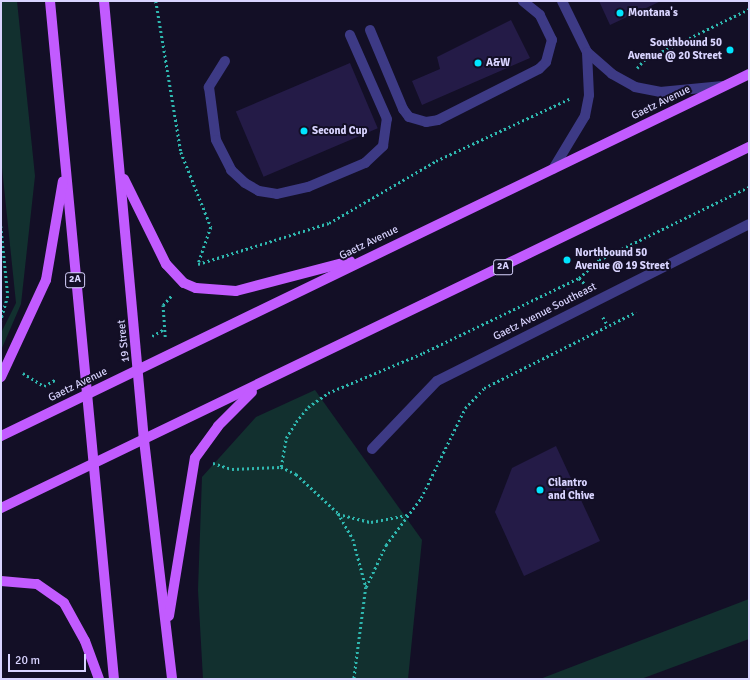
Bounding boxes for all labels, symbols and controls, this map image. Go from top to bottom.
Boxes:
place label: Montana's [628,6,678,20]
marker: Montana's [615,8,625,18]
place label: Southbound 50 Avenue @ 20 Street [628,37,722,63]
marker: Southbound 50 Avenue @ 20 Street [725,45,735,55]
place label: A&W [486,56,510,70]
marker: A&W [473,58,483,68]
street label: Gaetz Avenue [629,83,693,123]
place label: Second Cup [312,124,367,138]
marker: Second Cup [299,126,309,136]
street label: Gaetz Avenue [337,223,401,263]
place label: Northbound 50 Avenue @ 19 Street [575,247,669,273]
marker: Northbound 50 Avenue @ 19 Street [562,255,572,265]
road number: 2A [493,259,513,275]
road number: 2A [65,272,85,288]
street label: Gaetz Avenue Southeast [491,280,599,344]
street label: 19 Street [115,319,133,363]
street label: Gaetz Avenue [46,365,110,405]
place label: Cilantro and Chive [548,477,595,503]
marker: Cilantro and Chive [535,485,545,495]
scale bar [10,646,88,672]
text: 20 m [15,653,40,668]

